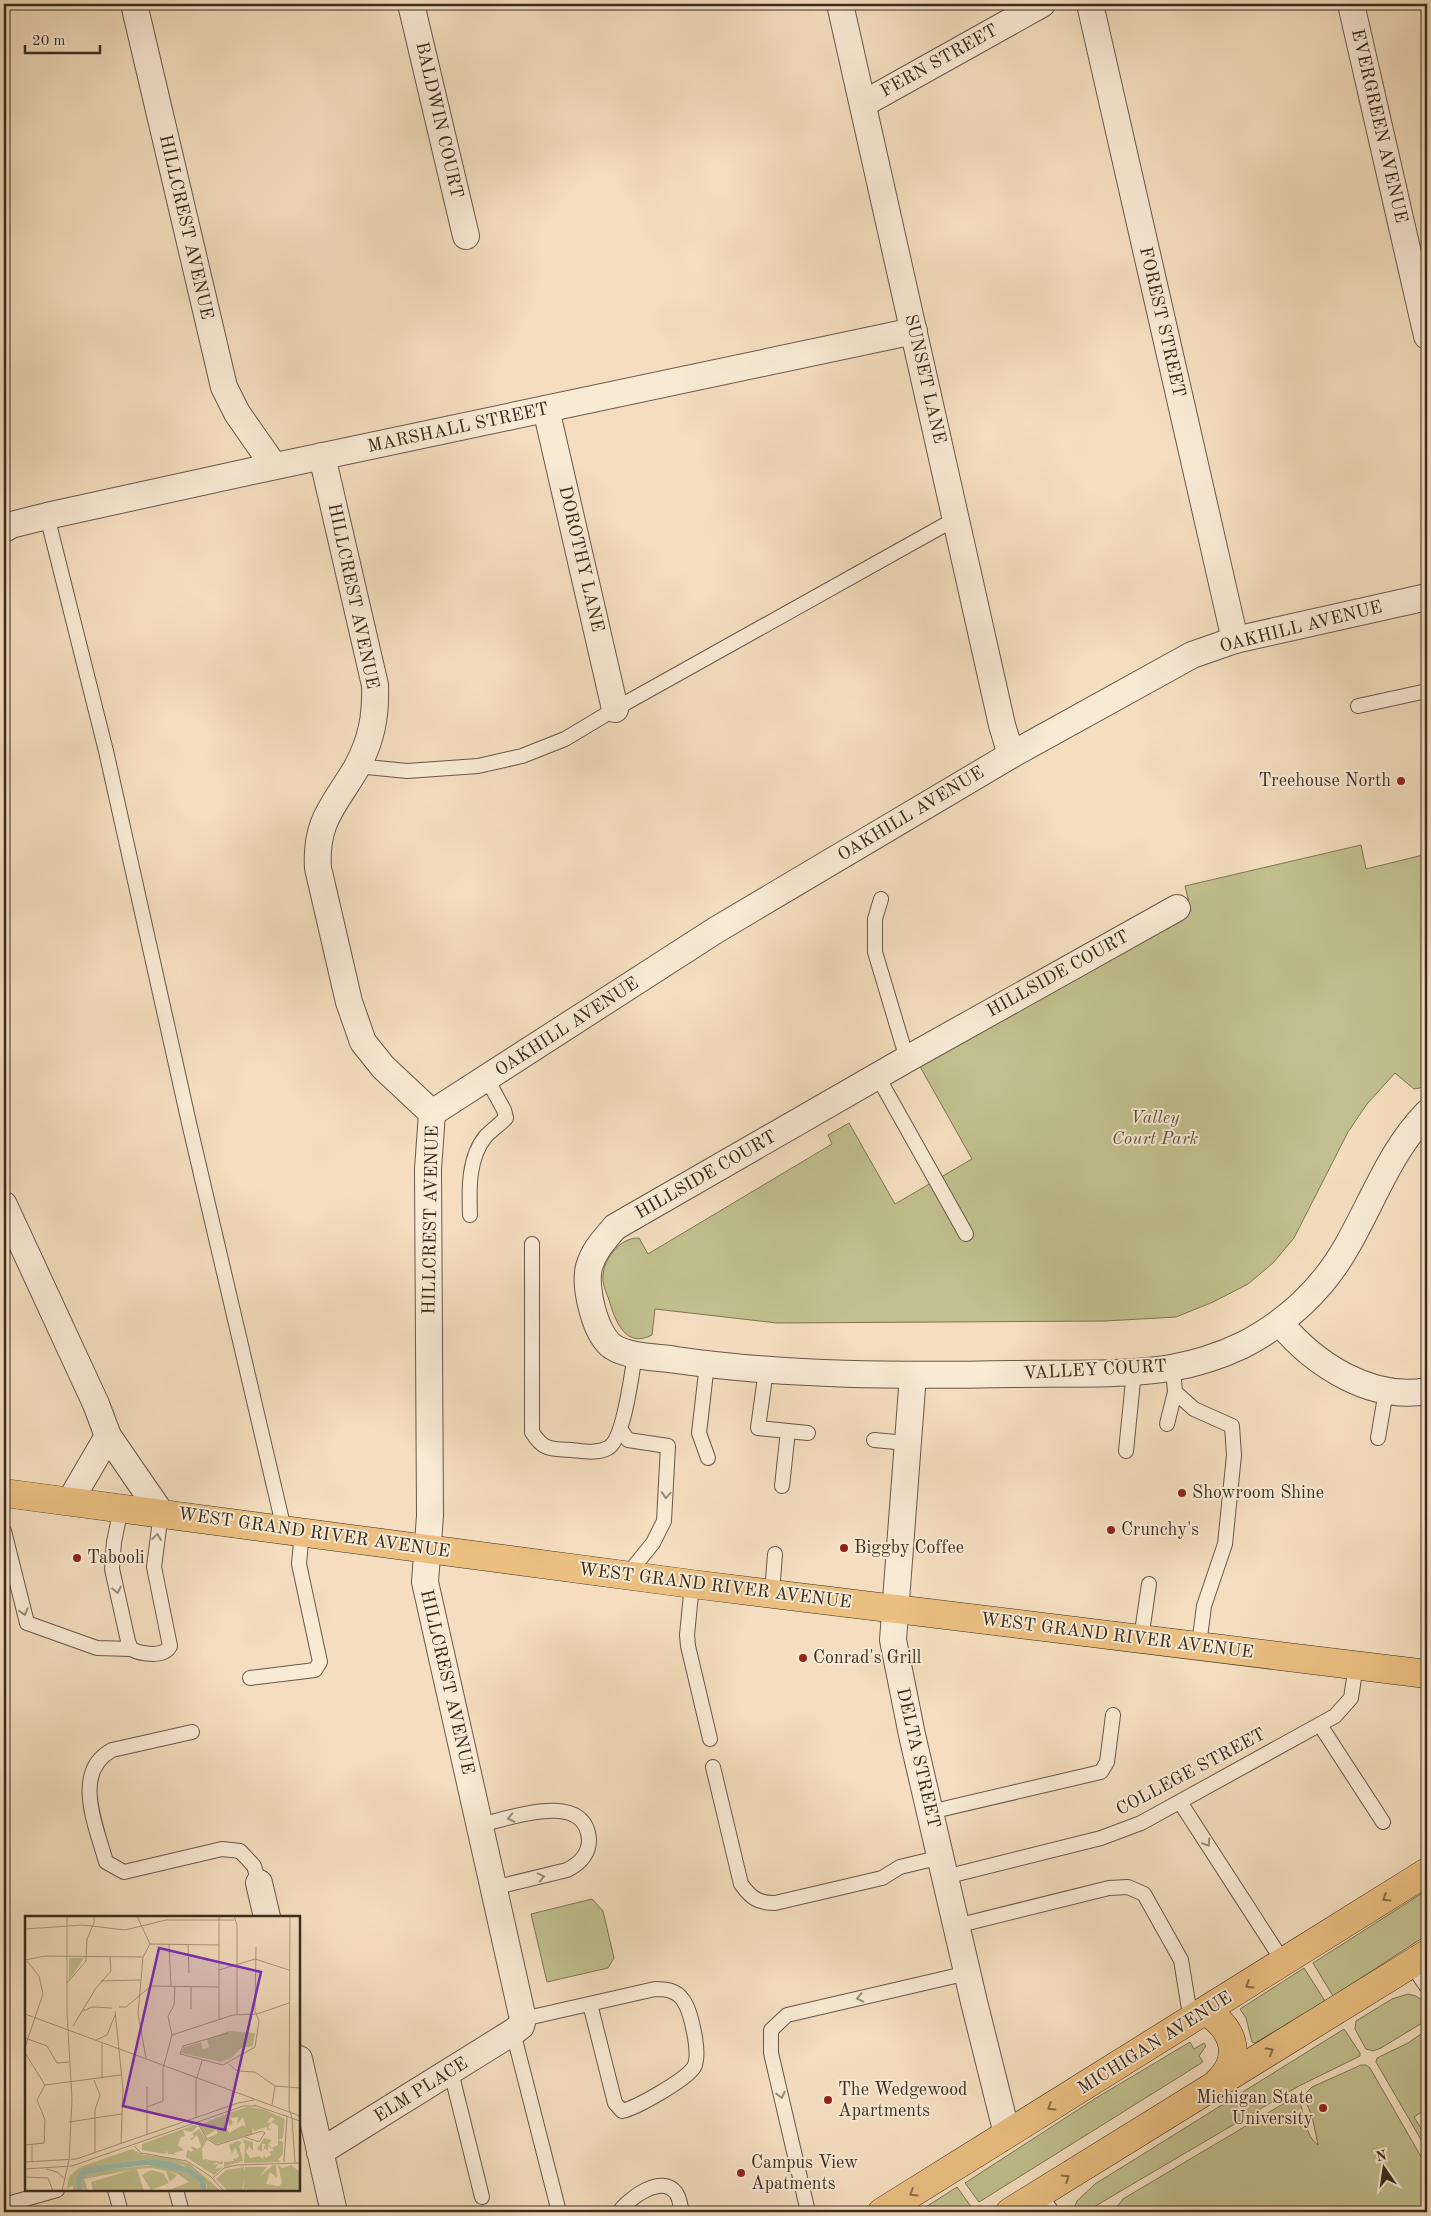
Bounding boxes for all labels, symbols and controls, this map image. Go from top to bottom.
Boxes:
street label: FERN STREET [877,21,1001,101]
scale bar [25,22,100,54]
street label: EVERGREEN AVENUE [1348,27,1410,225]
text: 20 m [32,34,66,49]
street label: BALDWIN COURT [412,40,466,200]
street label: HILLCREST AVENUE [156,133,216,321]
street label: FOREST STREET [1136,245,1188,399]
street label: SUNSET LANE [901,313,949,445]
street label: MARSHALL STREET [366,400,550,456]
street label: DOROTHY LANE [555,484,607,634]
street label: HILLCREST AVENUE [325,502,381,690]
street label: OAKHILL AVENUE [1218,598,1384,656]
street label: OAKHILL AVENUE [835,763,987,865]
place label: Treehouse North [1258,772,1391,790]
marker: Treehouse North [1395,775,1407,787]
street label: HILLSIDE COURT [984,928,1132,1020]
street label: OAKHILL AVENUE [492,974,642,1080]
park label: Valley Court Park [1112,1109,1198,1148]
street label: HILLCREST AVENUE [420,1125,442,1315]
street label: HILLSIDE COURT [633,1127,779,1223]
street label: VALLEY COURT [1023,1357,1167,1383]
place label: Showroom Shine [1192,1484,1324,1502]
marker: Showroom Shine [1176,1487,1188,1499]
one-way arrow [661,1491,672,1499]
street label: WEST GRAND RIVER AVENUE [177,1505,451,1561]
place label: Crunchy's [1121,1521,1199,1539]
marker: Crunchy's [1105,1524,1117,1536]
one-way arrow [151,1533,162,1541]
place label: Biggby Coffee [854,1539,964,1557]
marker: Biggby Coffee [838,1542,850,1554]
place label: Tabooli [87,1549,145,1567]
marker: Tabooli [71,1552,83,1564]
street label: WEST GRAND RIVER AVENUE [577,1560,853,1612]
one-way arrow [111,1586,122,1595]
street label: HILLCREST AVENUE [417,1588,477,1776]
one-way arrow [18,1607,29,1616]
street label: WEST GRAND RIVER AVENUE [979,1610,1255,1662]
place label: Conrad's Grill [813,1649,922,1667]
marker: Conrad's Grill [797,1652,809,1664]
street label: DELTA STREET [893,1686,943,1830]
street label: COLLEGE STREET [1113,1725,1269,1819]
one-way arrow [507,1813,516,1823]
one-way arrow [1200,1837,1210,1846]
one-way arrow [536,1872,545,1883]
one-way arrow [1382,1892,1391,1902]
inset map [25,1916,300,2191]
one-way arrow [1245,1979,1254,1989]
street label: MICHIGAN AVENUE [1075,1988,1235,2098]
one-way arrow [856,1992,865,2003]
one-way arrow [1265,2048,1274,2057]
street label: ELM PLACE [371,2054,471,2126]
place label: The Wedgewood Apartments [838,2081,968,2120]
place label: Michigan State University [1196,2089,1313,2128]
one-way arrow [775,2090,786,2099]
marker: The Wedgewood Apartments [822,2094,834,2106]
one-way arrow [1047,2101,1056,2111]
marker: Michigan State University [1317,2102,1329,2114]
north arrow [1358,2144,1408,2194]
text: N [1375,2148,1388,2164]
place label: Campus View Apatments [751,2154,858,2193]
marker: Campus View Apatments [735,2167,747,2179]
one-way arrow [1061,2175,1070,2184]
one-way arrow [909,2187,918,2197]

